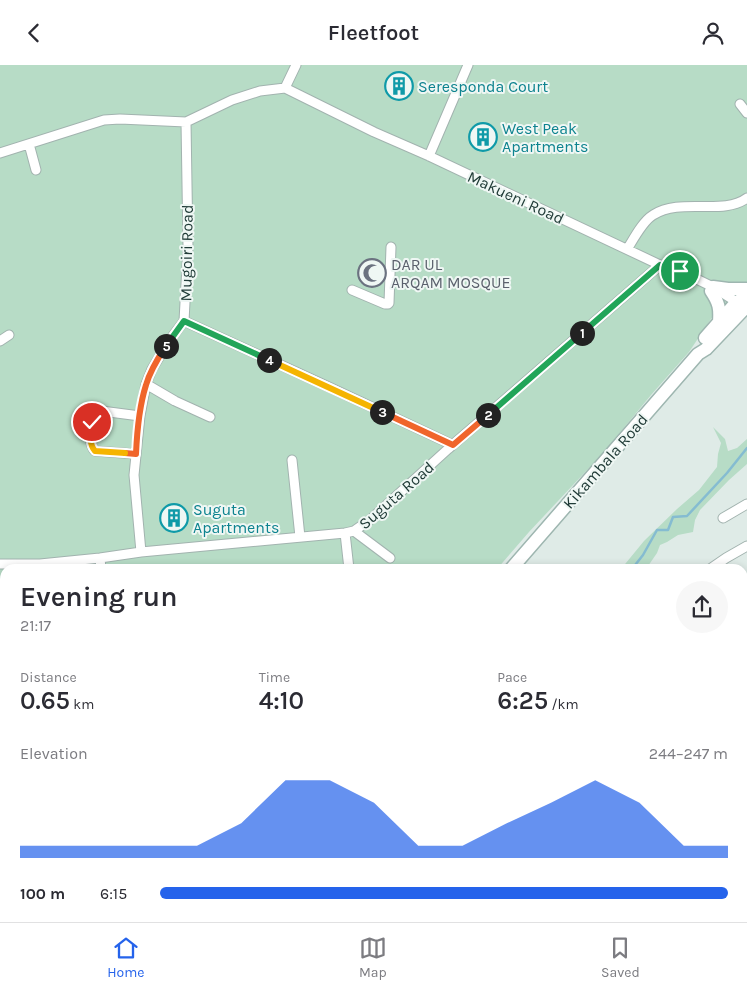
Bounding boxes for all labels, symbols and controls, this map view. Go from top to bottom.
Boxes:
icon: back [20,19,48,47]
icon: person [699,19,727,47]
text: Fleetfoot [328,20,419,46]
building icon: Seresponda Court [384,71,414,101]
place label: Seresponda Court [418,77,548,96]
place label: West Peak Apartments [502,119,588,156]
building icon: West Peak Apartments [468,122,498,152]
street label: Makueni Road [464,167,567,228]
street label: Mugoiri Road [176,204,197,302]
pin [659,250,701,292]
place label: DAR UL ARQAM MOSQUE [391,255,510,292]
icon: arrive [666,257,694,285]
mosque icon: DAR UL ARQAM MOSQUE [357,258,387,288]
pin: 1 [570,321,594,345]
text: 1 [580,325,585,342]
pin: 5 [154,333,178,359]
text: 5 [162,338,171,355]
pin: 4 [256,347,282,373]
text: 4 [265,352,274,369]
pin: 3 [370,399,394,425]
pin [71,401,113,443]
pin: 2 [476,403,500,427]
text: 3 [378,404,387,421]
text: 2 [484,407,493,424]
icon: check [78,408,106,436]
street label: Kikambala Road [559,410,652,513]
street label: Suguta Road [355,458,438,533]
place label: Suguta Apartments [193,500,279,537]
building icon: Suguta Apartments [159,503,189,533]
text: Evening run [20,580,177,613]
button: share [676,581,728,633]
text: 21:17 [20,616,51,635]
text: Distance [20,669,77,686]
text: Time [259,669,290,686]
text: Pace [497,669,527,686]
text: 0.65 [20,686,70,715]
text: 4:10 [259,686,304,715]
text: 6:25 [497,686,548,715]
text: km [70,696,94,713]
text: /km [548,696,578,713]
text: Elevation [20,744,88,763]
text: 244–247 m [649,744,728,763]
text: 100 m [20,884,65,903]
text: 6:15 [100,884,127,903]
tab: Home [107,934,144,981]
tab: Map [359,934,387,981]
tab: Saved [601,934,640,981]

